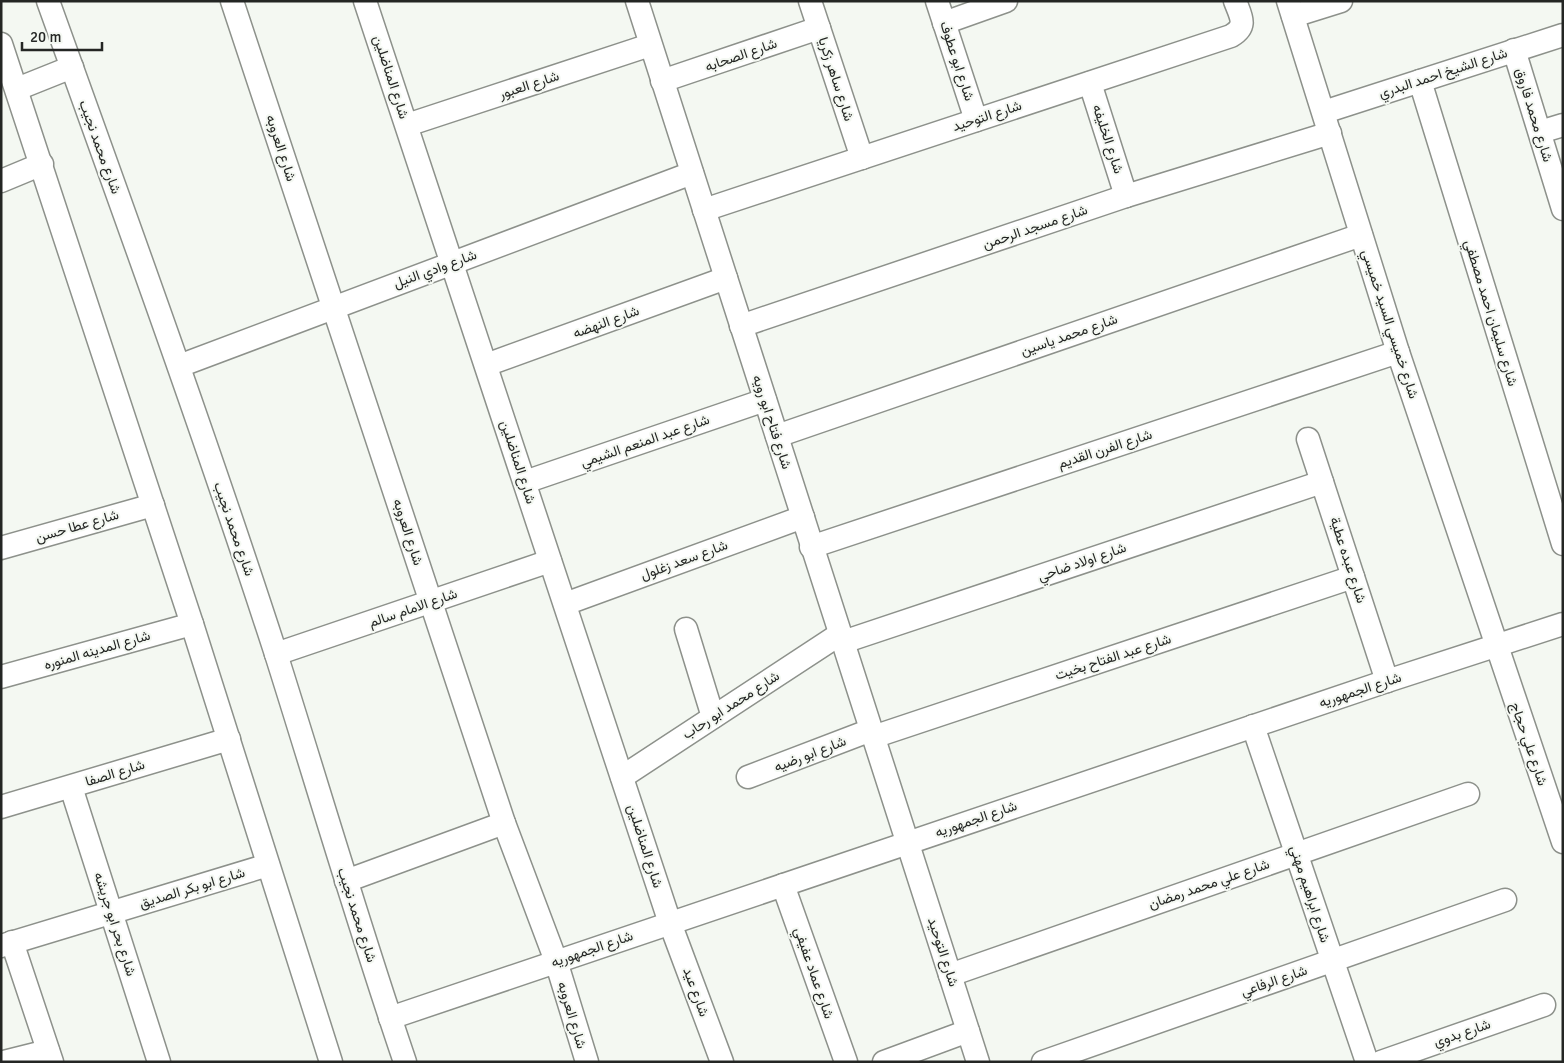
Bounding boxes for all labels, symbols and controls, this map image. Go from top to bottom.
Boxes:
street label: شارع ابو عطوف [934,19,978,104]
scale bar [22,20,102,52]
text: 20 m [30,28,61,46]
street label: شارع المناضلين [368,33,412,121]
street label: شارع الصحابه [703,35,780,77]
street label: شارع ساهر زكريا [813,35,858,124]
street label: شارع الشيخ احمد البدري [1377,44,1510,105]
street label: شارع محمد فاروق [1510,66,1556,165]
street label: شارع العبور [496,67,562,105]
street label: شارع التوحيد [950,97,1024,137]
street label: شارع محمد نجيب [73,98,125,197]
street label: شارع الخليفه [1087,102,1127,176]
street label: شارع العروبه [260,112,300,184]
street label: شارع مسجد الرحمن [980,201,1090,255]
street label: شارع سليمان احمد مصطفي [1458,238,1521,389]
street label: شارع وادي النيل [391,246,480,295]
street label: شارع خميسي السيد خميسي [1355,247,1422,402]
street label: شارع النهضه [570,302,642,344]
street label: شارع محمد ياسين [1018,310,1120,361]
street label: شارع فتاح ابو رويه [747,373,795,472]
street label: شارع عبد المنعم الشيمي [578,411,713,474]
street label: شارع المناضلين [495,418,539,506]
street label: شارع الفرن القديم [1056,426,1155,474]
street label: شارع محمد نجيب [208,480,258,579]
street label: شارع العروبه [387,496,427,568]
street label: شارع عطا حسن [33,506,121,548]
street label: شارع عبده عطية [1324,515,1370,606]
street label: شارع سعد زغلول [638,536,731,586]
street label: شارع اولاد ضاحي [1036,539,1129,588]
street label: شارع الامام سالم [366,585,460,633]
street label: شارع المدينه المنوره [42,627,153,675]
street label: شارع عبد الفتاح بخيت [1053,630,1174,686]
street label: شارع محمد ابو رحاب [679,667,784,744]
street label: شارع الجمهوريه [1317,669,1404,713]
street label: شارع علي حجاج [1504,700,1551,789]
street label: شارع ابو رضيه [772,733,849,777]
street label: شارع الصفا [83,756,147,792]
street label: شارع الجمهوريه [933,797,1020,843]
street label: شارع المناضلين [622,802,666,890]
street label: شارع ابراهيم مهني [1283,843,1334,946]
street label: شارع علي محمد رمضان [1146,855,1273,916]
street label: شارع ابو بكر الصديق [137,864,247,914]
street label: شارع محمد نجيب [332,866,380,965]
street label: شارع بحر ابو جريشه [88,870,140,979]
street label: شارع التوحيد [922,915,962,989]
street label: شارع عماد عفيفي [788,925,838,1022]
street label: شارع الجمهوريه [549,927,636,973]
street label: شارع الرفاعي [1238,962,1311,1003]
street label: شارع عيد [677,965,713,1020]
street label: شارع العروبه [552,979,590,1051]
street label: شارع بدوي [1431,1015,1494,1053]

